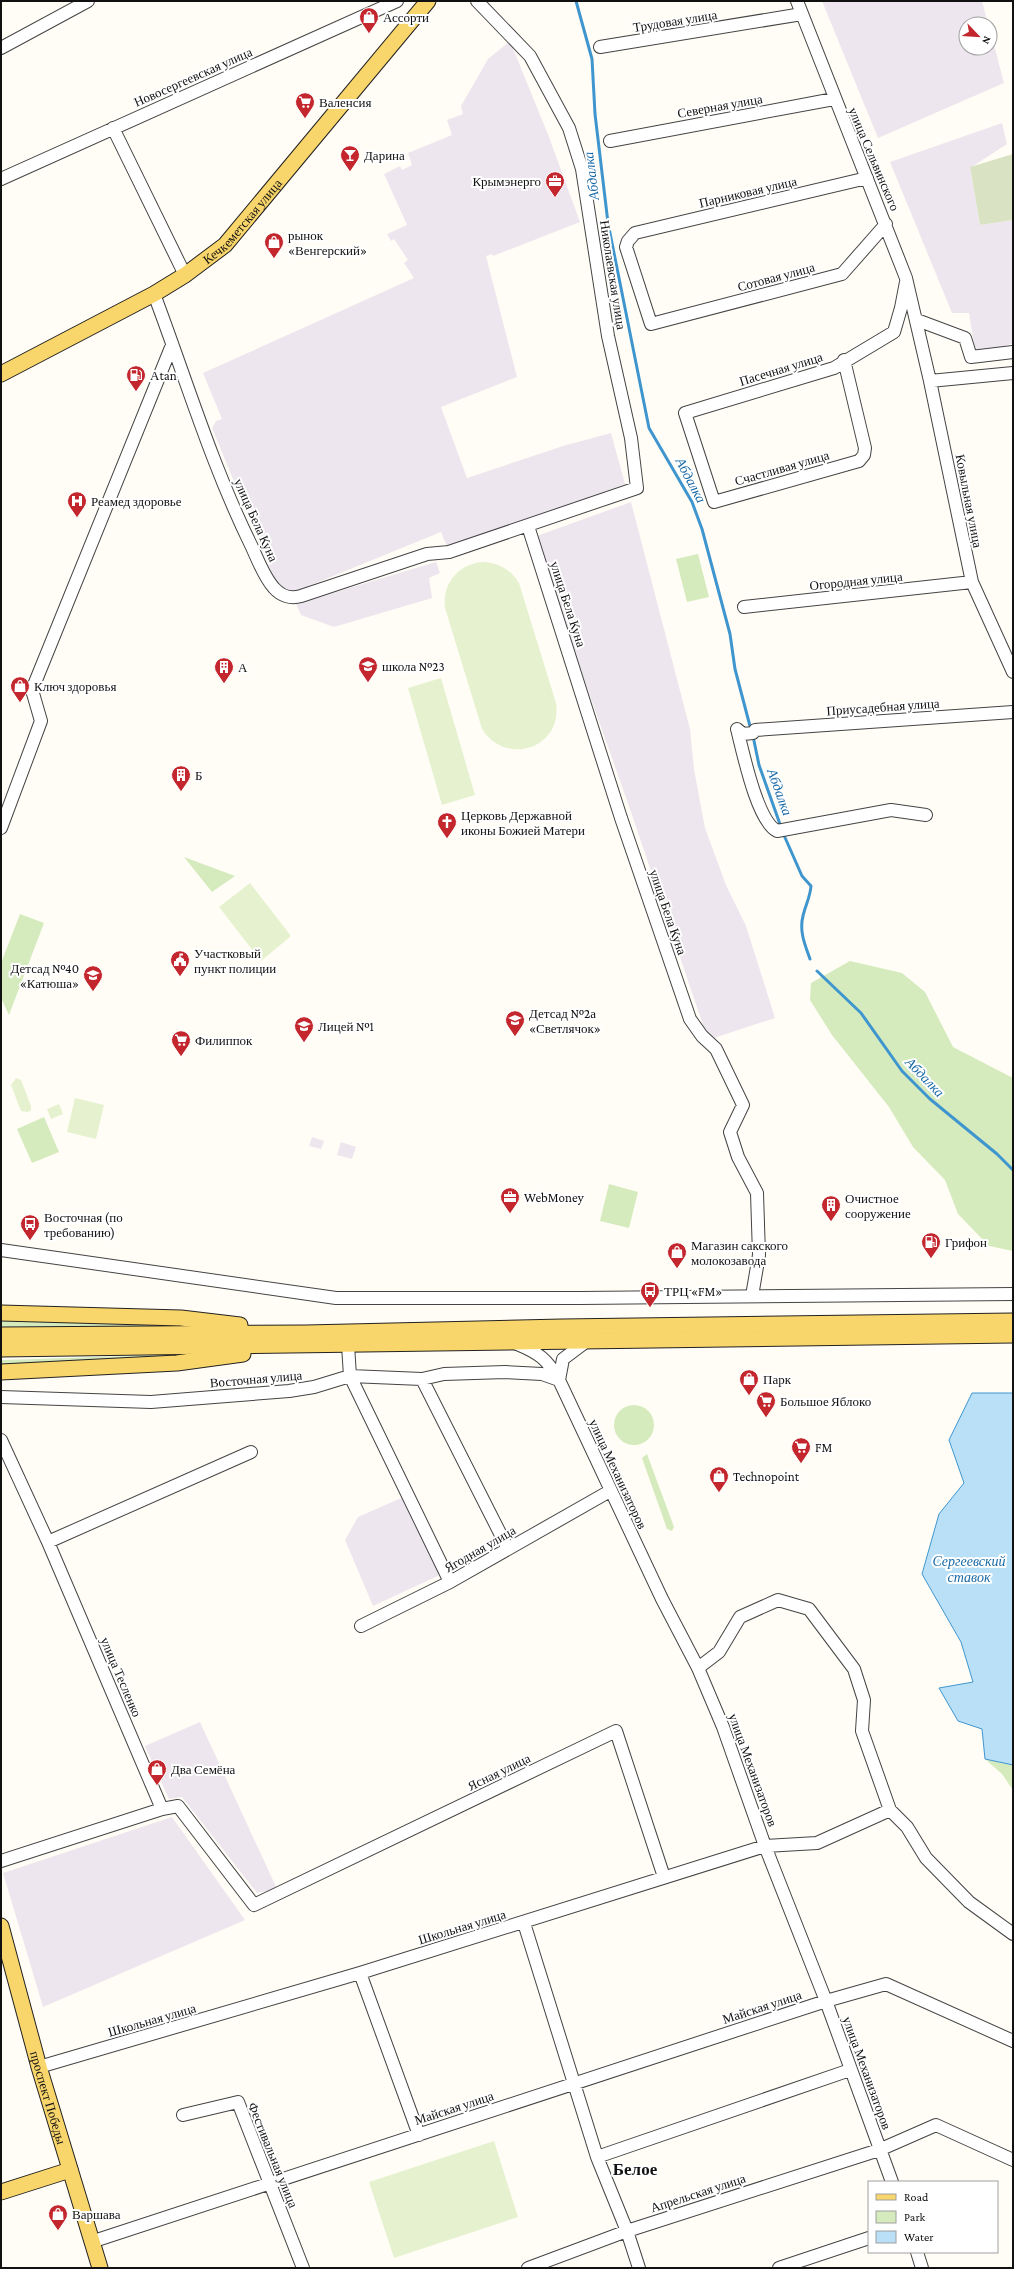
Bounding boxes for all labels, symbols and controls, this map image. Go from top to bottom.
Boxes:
shop icon: Ассорти [358,6,380,34]
street label: Трудовая улица [632,7,718,35]
place label: Ассорти [383,10,429,25]
north arrow [958,16,998,56]
text: N [980,34,994,47]
street label: Новосергеевская улица [132,44,255,110]
supermarket icon: Валенсия [294,91,316,119]
street label: Северная улица [676,91,764,121]
place label: Валенсия [319,95,371,110]
street label: улица Сельвинского [845,105,903,213]
bar icon: Дарина [339,144,361,172]
place label: Дарина [364,148,405,163]
water label: Абдалка [580,151,602,202]
office icon: Крымэнерго [544,170,566,198]
street label: Парниковая улица [698,173,799,211]
place label: Крымэнерго [472,174,541,189]
street label: Кечкеметская улица [200,175,285,267]
street label: Николаевская улица [597,219,629,331]
place label: рынок «Венгерский» [288,228,367,258]
shop icon: рынок «Венгерский» [263,231,285,259]
street label: Сотовая улица [736,259,816,295]
street label: Пасечная улица [738,349,825,389]
fuel station icon: Аtan [125,364,147,392]
place label: Аtan [150,368,177,383]
street label: Счастливая улица [733,447,831,489]
street label: Ковыльная улица [953,453,985,549]
water label: Абдалка [672,454,710,505]
street label: улица Бела Куна [231,476,281,564]
hospital icon: Реамед здоровье [66,490,88,518]
place label: Реамед здоровье [91,494,182,509]
street label: улица Бела Куна [547,559,589,649]
street label: Огородная улица [809,569,903,593]
school or university icon: школа №23 [357,655,379,683]
building icon: А [213,656,235,684]
place label: школа №23 [382,659,445,674]
place label: А [238,660,248,675]
shop icon: Ключ здоровья [9,675,31,703]
place label: Ключ здоровья [34,679,116,694]
street label: Приусадебная улица [826,696,940,718]
building icon: Б [170,764,192,792]
water label: Абдалка [764,765,796,818]
place label: Б [195,768,202,783]
place label: Церковь Державной иконы Божией Матери [461,808,585,838]
church icon: Церковь Державной иконы Божией Матери [436,811,458,839]
street label: улица Бела Куна [646,867,690,957]
place label: Участковый пункт полиции [194,946,276,976]
public building icon: Участковый пункт полиции [169,949,191,977]
place label: Детсад №40 «Катюша» [11,961,79,991]
school or university icon: Детсад №40 «Катюша» [82,964,104,992]
place label: Детсад №2а «Светлячок» [529,1006,601,1036]
school or university icon: Детсад №2а «Светлячок» [504,1009,526,1037]
school or university icon: Лицей №1 [293,1015,315,1043]
place label: Лицей №1 [318,1019,374,1034]
supermarket icon: Филиппок [170,1029,192,1057]
place label: Филиппок [195,1033,253,1048]
water label: Абдалка [902,1053,948,1100]
office icon: WebMoney [499,1186,521,1214]
place label: WebMoney [524,1190,585,1205]
place label: Очистное сооружение [845,1191,911,1221]
building icon: Очистное сооружение [820,1194,842,1222]
place label: Восточная (по требованию) [44,1210,123,1241]
bus stop icon: Восточная (по требованию) [19,1213,41,1241]
fuel station icon: Грифон [920,1231,942,1259]
place label: Грифон [945,1235,987,1250]
place label: Магазин сакского молокозавода [691,1238,788,1268]
shop icon: Магазин сакского молокозавода [666,1241,688,1269]
bus stop icon: ТРЦ «FM» [639,1280,661,1308]
place label: ТРЦ «FM» [664,1284,722,1299]
street label: Восточная улица [209,1367,303,1391]
shop icon: Парк [738,1368,760,1396]
place label: Парк [763,1372,792,1387]
supermarket icon: Большое Яблоко [755,1390,777,1418]
place label: Большое Яблоко [780,1394,871,1409]
street label: улица Механизаторов [586,1417,650,1531]
supermarket icon: FM [790,1436,812,1464]
place label: FM [815,1440,832,1455]
shop icon: Technopoint [708,1465,730,1493]
place label: Technopoint [733,1469,800,1484]
street label: Ягодная улица [442,1522,518,1575]
water label: Сергеевский ставок [932,1553,1006,1585]
street label: улица Тесленко [97,1635,145,1719]
street label: улица Механизаторов [726,1711,780,1829]
street label: Ясная улица [465,1750,533,1794]
shop icon: Два Семёна [146,1758,168,1786]
place label: Два Семёна [171,1762,236,1777]
street label: Школьная улица [416,1906,508,1947]
street label: Майская улица [720,1987,804,2027]
street label: Школьная улица [106,2000,198,2040]
street label: улица Механизаторов [840,2014,894,2132]
street label: проспект Победы [28,2049,70,2146]
street label: Майская улица [412,2088,496,2128]
street label: Фестивальная улица [245,2100,301,2210]
district label: Белое [613,2160,658,2179]
street label: Апрельская улица [649,2170,748,2215]
legend [868,2181,998,2253]
text: Road [904,2190,929,2204]
shop icon: Варшава [47,2203,69,2231]
place label: Варшава [72,2207,121,2222]
text: Park [904,2210,926,2224]
text: Water [904,2230,934,2244]

